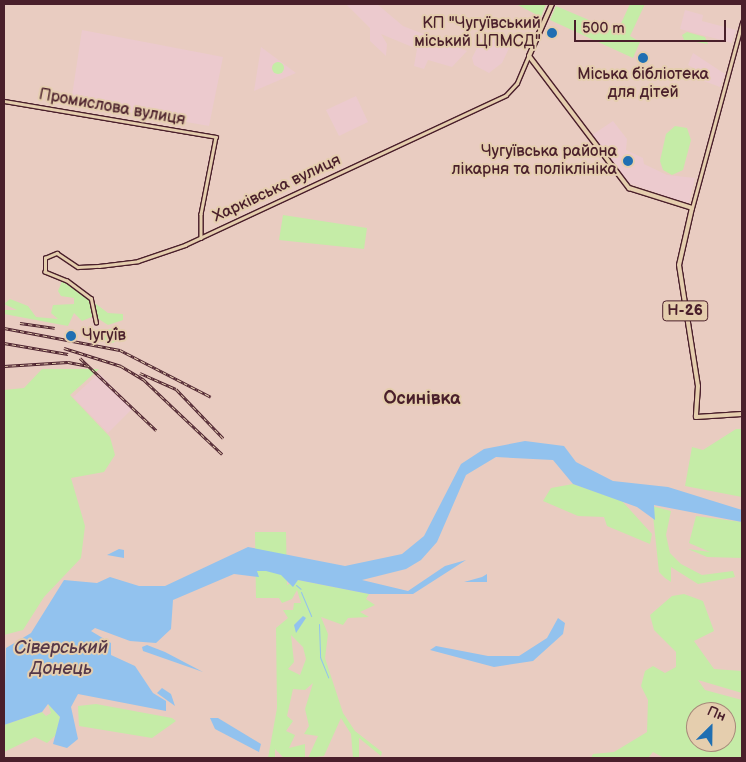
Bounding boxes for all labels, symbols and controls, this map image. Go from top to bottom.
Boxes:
scale bar [576,10,728,42]
place label: КП "Чугуївський міський ЦПМСД" [414,14,541,52]
text: 500 m [582,19,625,38]
marker: КП "Чугуївський міський ЦПМСД" [545,26,559,40]
marker: Міська бібліотека для дітей [637,52,649,64]
place label: Міська бібліотека для дітей [577,65,709,103]
street label: Промислова вулиця [37,86,187,130]
place label: Чугуївська района лікарня та поліклініка [451,142,617,180]
street label: Харківська вулиця [210,151,344,227]
marker: Чугуївська района лікарня та поліклініка [621,154,635,168]
road number: Н-26 [661,298,709,324]
place label: Чугу́їв [82,326,126,346]
marker: Чугу́їв [64,329,78,343]
district label: Осинівка [383,388,461,410]
water label: Сіверський Донець [14,638,108,681]
north arrow [686,702,736,752]
text: Пн [705,702,729,725]

